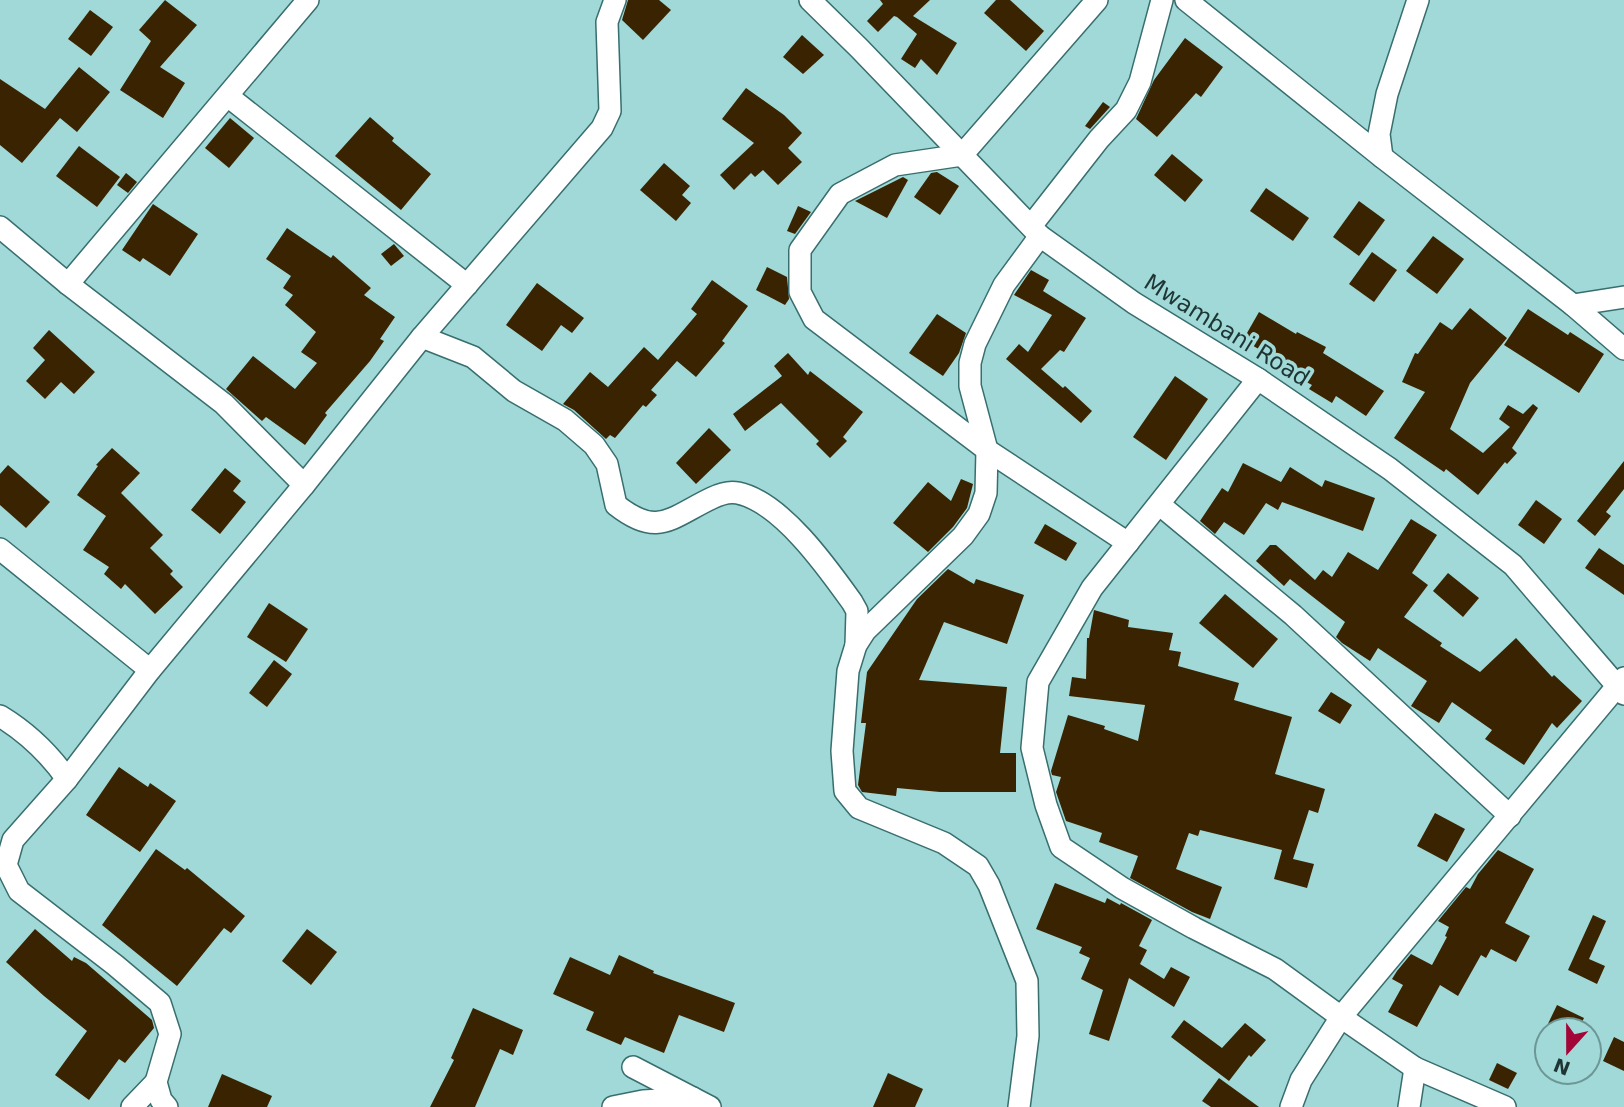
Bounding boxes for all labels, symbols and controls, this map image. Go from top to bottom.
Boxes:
street label: Mwambani Road [1140,269,1314,391]
north arrow [1533,1016,1603,1086]
text: N [1551,1054,1573,1080]

